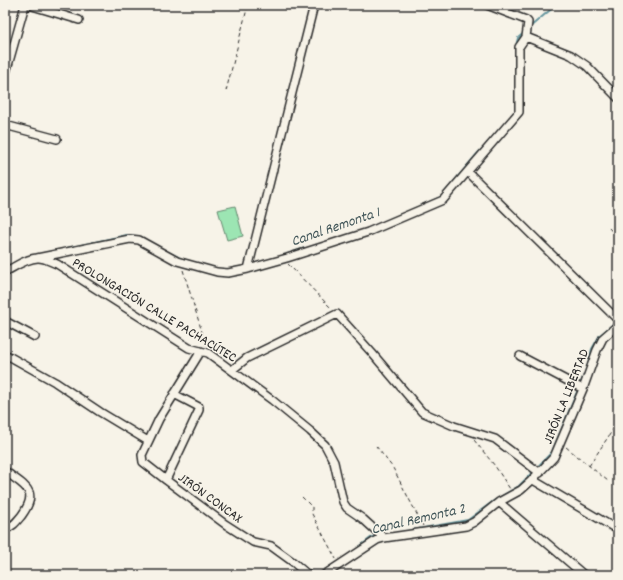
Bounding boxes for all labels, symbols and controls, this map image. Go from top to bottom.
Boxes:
water label: Canal Remonta 1 [288,202,385,253]
street label: PROLONGACIÓN CALLE PACHACÚTEC [68,253,240,368]
street label: JIRÓN LA LIBERTAD [539,346,595,447]
street label: JIRÓN CONCAX [173,468,246,529]
water label: Canal Remonta 2 [369,498,468,541]

